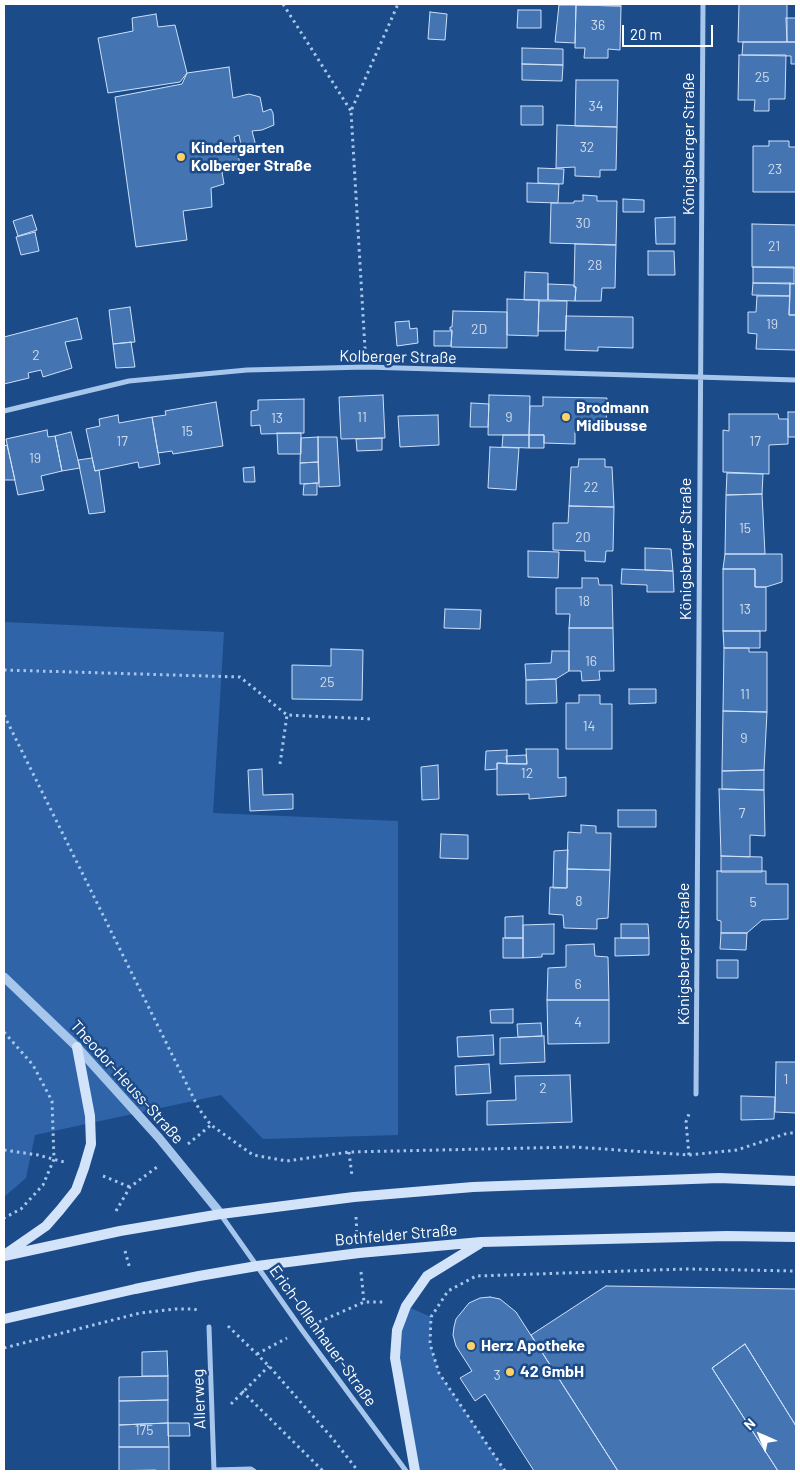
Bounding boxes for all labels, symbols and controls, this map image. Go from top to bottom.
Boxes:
scale bar [625,15,716,47]
house number: 36 [591,17,605,33]
text: 20 m [630,25,662,43]
house number: 25 [755,69,769,85]
street label: Königsberger Straße [679,73,699,215]
house number: 34 [589,98,603,114]
place label: Kindergarten Kolberger Straße [191,138,312,176]
house number: 32 [580,139,594,155]
marker: Kindergarten Kolberger Straße [175,151,187,163]
house number: 23 [768,161,782,177]
house number: 30 [575,215,591,231]
house number: 21 [768,238,780,254]
house number: 28 [588,257,602,273]
house number: 19 [766,316,778,332]
house number: 2D [471,321,487,337]
street label: Kolberger Straße [339,346,457,368]
house number: 2 [32,347,40,363]
place label: Brodmann Midibusse [576,398,649,436]
house number: 11 [357,409,367,425]
house number: 9 [505,409,513,425]
house number: 13 [271,410,283,426]
marker: Brodmann Midibusse [560,411,572,423]
house number: 15 [181,423,193,439]
house number: 17 [116,433,128,449]
house number: 17 [749,433,761,449]
house number: 19 [29,450,41,466]
street label: Königsberger Straße [676,478,696,620]
house number: 22 [583,479,599,495]
house number: 15 [739,520,751,536]
house number: 20 [575,529,591,545]
house number: 18 [578,593,590,609]
house number: 13 [739,601,751,617]
house number: 16 [585,653,597,669]
house number: 25 [320,674,334,690]
house number: 11 [740,686,750,702]
house number: 14 [583,718,595,734]
house number: 9 [740,730,748,746]
house number: 12 [521,765,533,781]
house number: 7 [739,805,745,821]
street label: Königsberger Straße [674,883,694,1025]
house number: 8 [575,893,583,909]
house number: 5 [749,894,757,910]
house number: 6 [574,976,582,992]
house number: 4 [574,1014,582,1030]
street label: Theodor-Heuss-Straße [66,1016,188,1148]
house number: 1 [784,1071,788,1087]
house number: 2 [539,1080,547,1096]
street label: Bothfelder Straße [334,1220,458,1250]
street label: Erich-Ollenhauer-Straße [265,1262,381,1410]
place label: Herz Apotheke [481,1336,585,1356]
marker: Herz Apotheke [465,1340,477,1352]
place label: 42 GmbH [520,1362,584,1382]
marker: 42 GmbH [504,1366,516,1378]
house number: 3 [493,1367,501,1383]
street label: Allerweg [188,1369,210,1429]
north arrow [735,1410,785,1460]
text: N [740,1415,758,1433]
house number: 175 [135,1422,153,1438]

